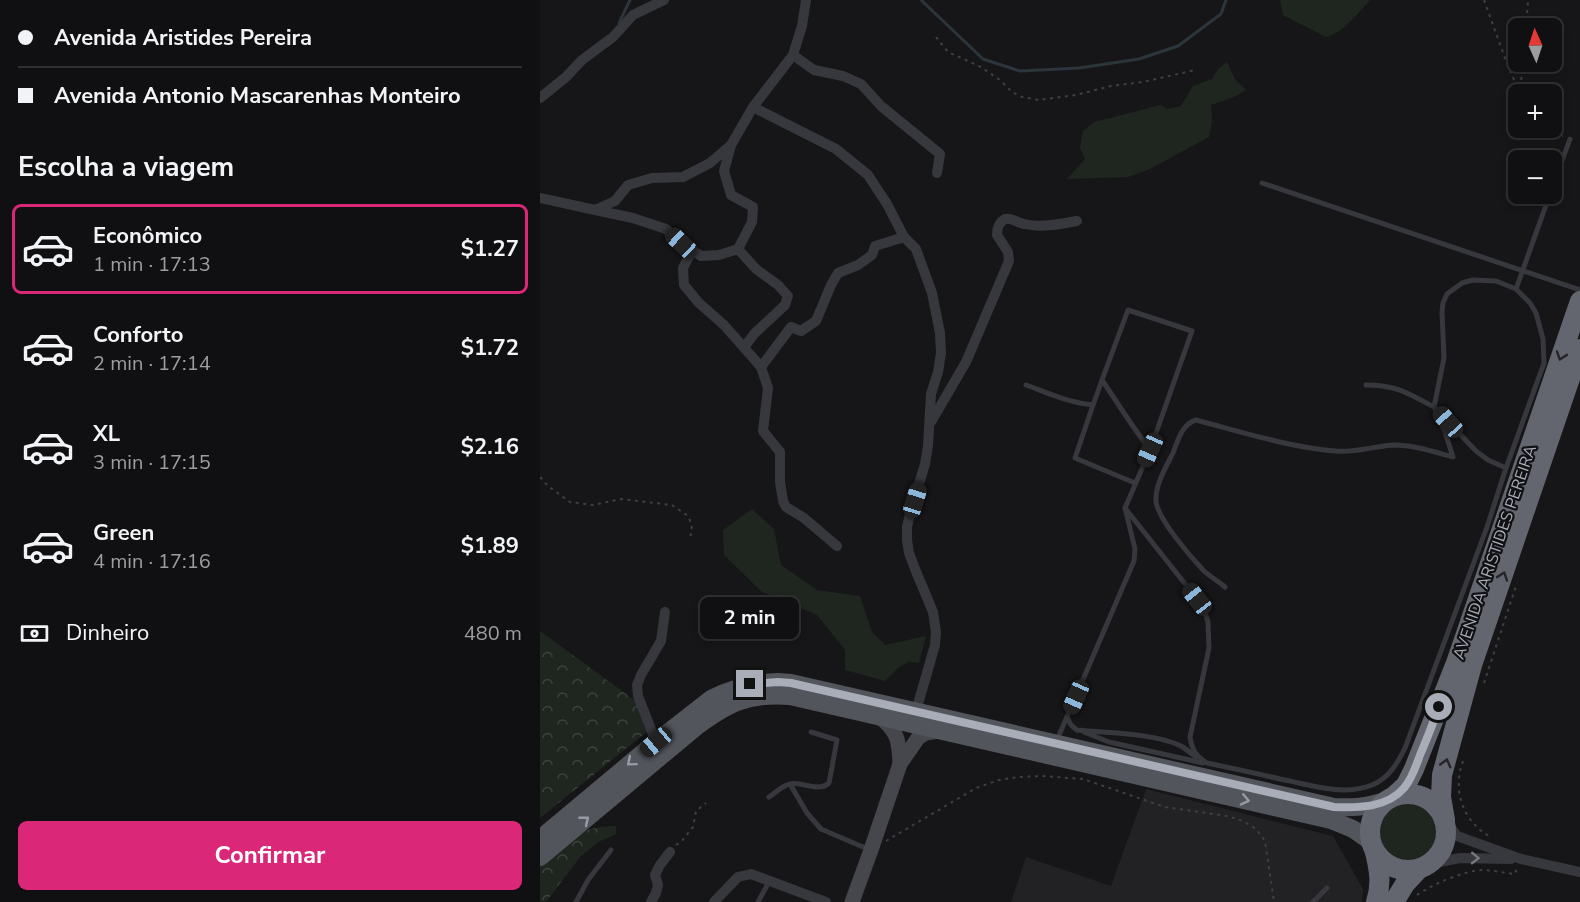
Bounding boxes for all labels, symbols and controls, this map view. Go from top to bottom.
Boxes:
north arrow [1508,18,1562,72]
map controls [1508,18,1562,204]
text: Avenida Aristides Pereira [54,23,312,53]
text: Avenida Antonio Mascarenhas Monteiro [54,81,461,111]
button: + [1508,84,1562,138]
text: Escolha a viagem [18,149,234,186]
button: − [1508,150,1562,204]
text: Econômico [93,221,202,251]
icon: car [21,222,75,276]
car [662,224,700,262]
text: $1.27 [461,234,519,264]
text: 1 min · 17:13 [93,251,211,278]
text: Conforto [93,320,183,350]
icon: car [21,321,75,375]
text: $1.72 [461,333,519,363]
text: 2 min · 17:14 [93,350,211,377]
one-way arrow [1556,350,1568,361]
car [1429,403,1467,441]
text: XL [93,419,120,449]
icon: car [21,420,75,474]
car [1134,430,1166,470]
text: $2.16 [461,432,519,462]
street label: AVENIDA ARISTIDES PEREIRA [1448,442,1542,662]
text: 3 min · 17:15 [93,449,211,476]
car [901,480,929,520]
text: Green [93,518,154,548]
icon: car [21,519,75,573]
text: $1.89 [461,531,519,561]
text: 4 min · 17:16 [93,548,211,575]
one-way arrow [1495,571,1508,582]
car [1179,579,1215,619]
callout: 2 min [700,597,800,639]
text: 2 min [724,604,775,631]
icon: cash [18,617,51,650]
text: Dinheiro [66,618,149,648]
text: 480 m [464,620,522,647]
route end [736,670,763,697]
car [1060,677,1092,717]
route start [1425,693,1452,720]
car [636,724,676,760]
one-way arrow [627,755,638,766]
one-way arrow [1438,758,1451,768]
one-way arrow [1239,793,1249,806]
one-way arrow [578,816,589,827]
button: Confirmar [18,821,522,890]
one-way arrow [1470,852,1479,864]

